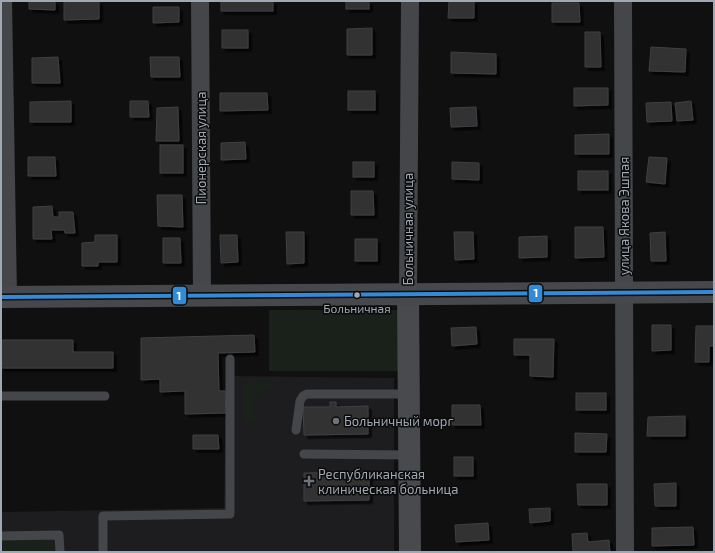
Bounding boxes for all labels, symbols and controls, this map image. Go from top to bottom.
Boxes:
street label: Пионерская улица [193,92,209,204]
street label: улица Якова Эшпая [616,157,632,275]
street label: Больничная улица [400,173,416,285]
line badge: 1 [528,284,543,303]
line badge: 1 [172,286,187,305]
text: 1 [534,286,538,299]
text: 1 [177,289,181,302]
marker: Больничная [352,290,362,300]
place label: Больничная [323,301,391,315]
place label: Больничный морг [344,413,453,429]
marker: Больничный морг [331,416,341,426]
place label: Республиканская клиническая больница [318,466,458,497]
marker: Республиканская клиническая больница [303,475,315,487]

